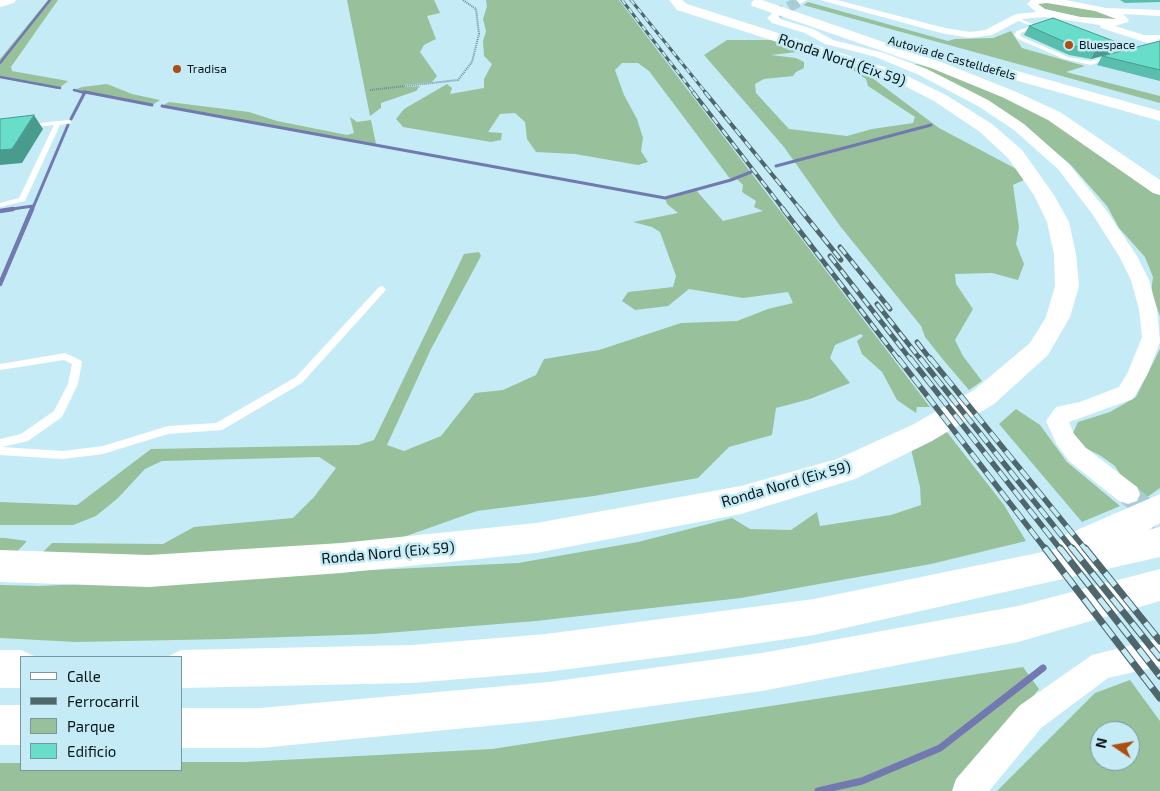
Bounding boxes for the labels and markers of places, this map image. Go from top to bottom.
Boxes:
place label: Bluespace [1079,38,1135,52]
marker: Bluespace [1063,39,1075,51]
place label: Tradisa [187,62,227,76]
marker: Tradisa [171,63,183,75]

